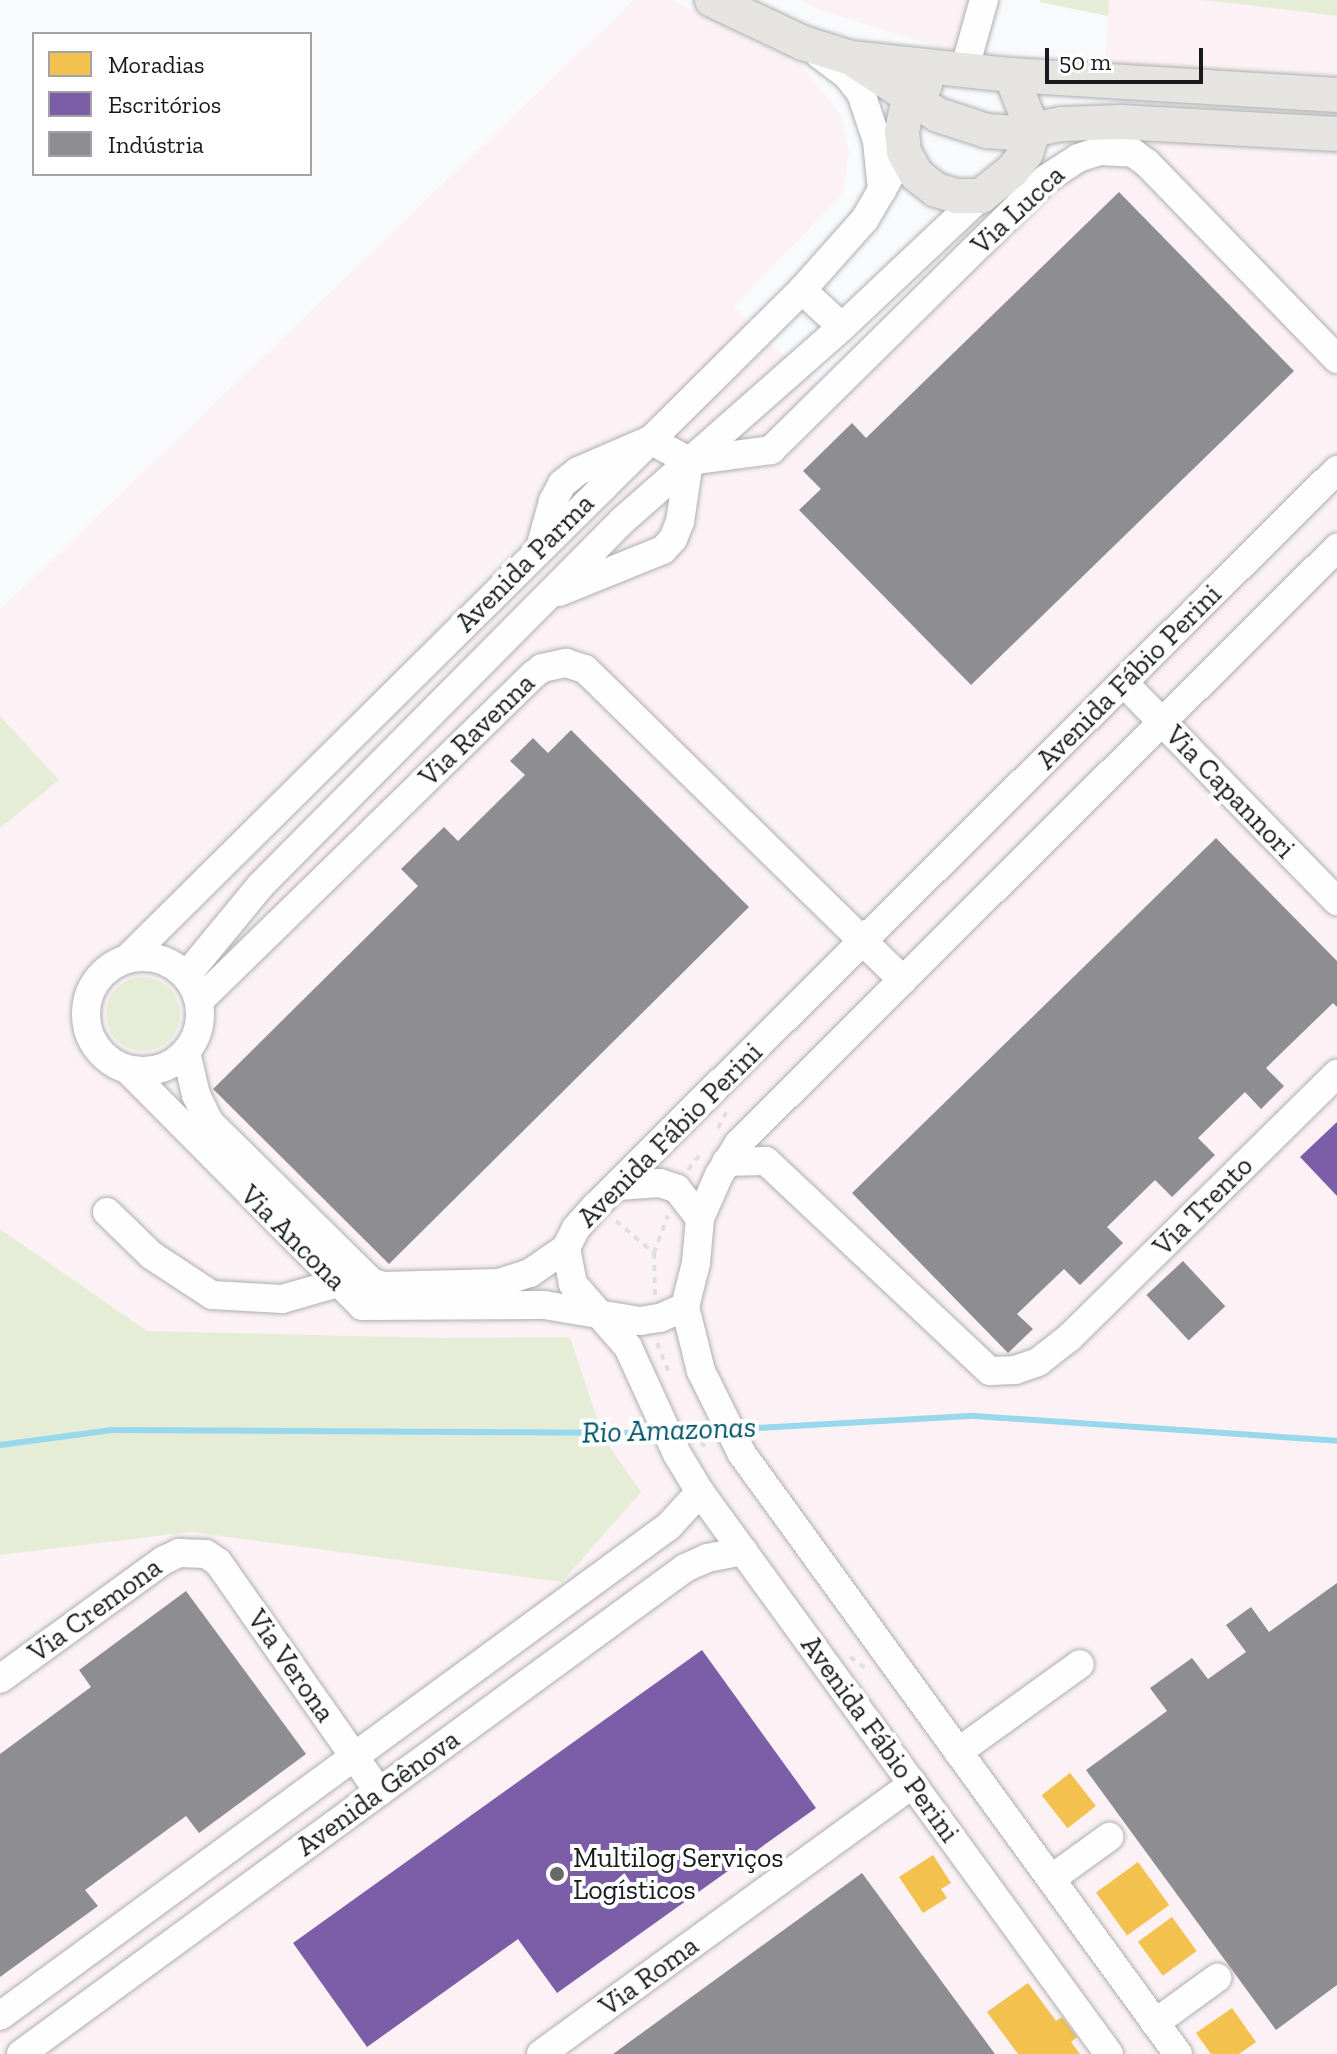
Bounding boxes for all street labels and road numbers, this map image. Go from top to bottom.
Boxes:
street label: Via Lucca [964,158,1072,262]
street label: Avenida Parma [449,487,601,639]
street label: Avenida Fábio Perini [1030,578,1228,776]
street label: Via Ravenna [412,666,542,794]
street label: Via Capannori [1158,719,1302,865]
street label: Avenida Fábio Perini [571,1036,769,1234]
street label: Via Trento [1146,1149,1260,1263]
street label: Via Ancona [233,1178,353,1298]
street label: Via Cremona [22,1550,168,1670]
street label: Via Verona [240,1603,342,1729]
street label: Avenida Fábio Perini [794,1629,966,1849]
street label: Avenida Gênova [290,1723,466,1863]
street label: Via Roma [593,1929,705,2023]

